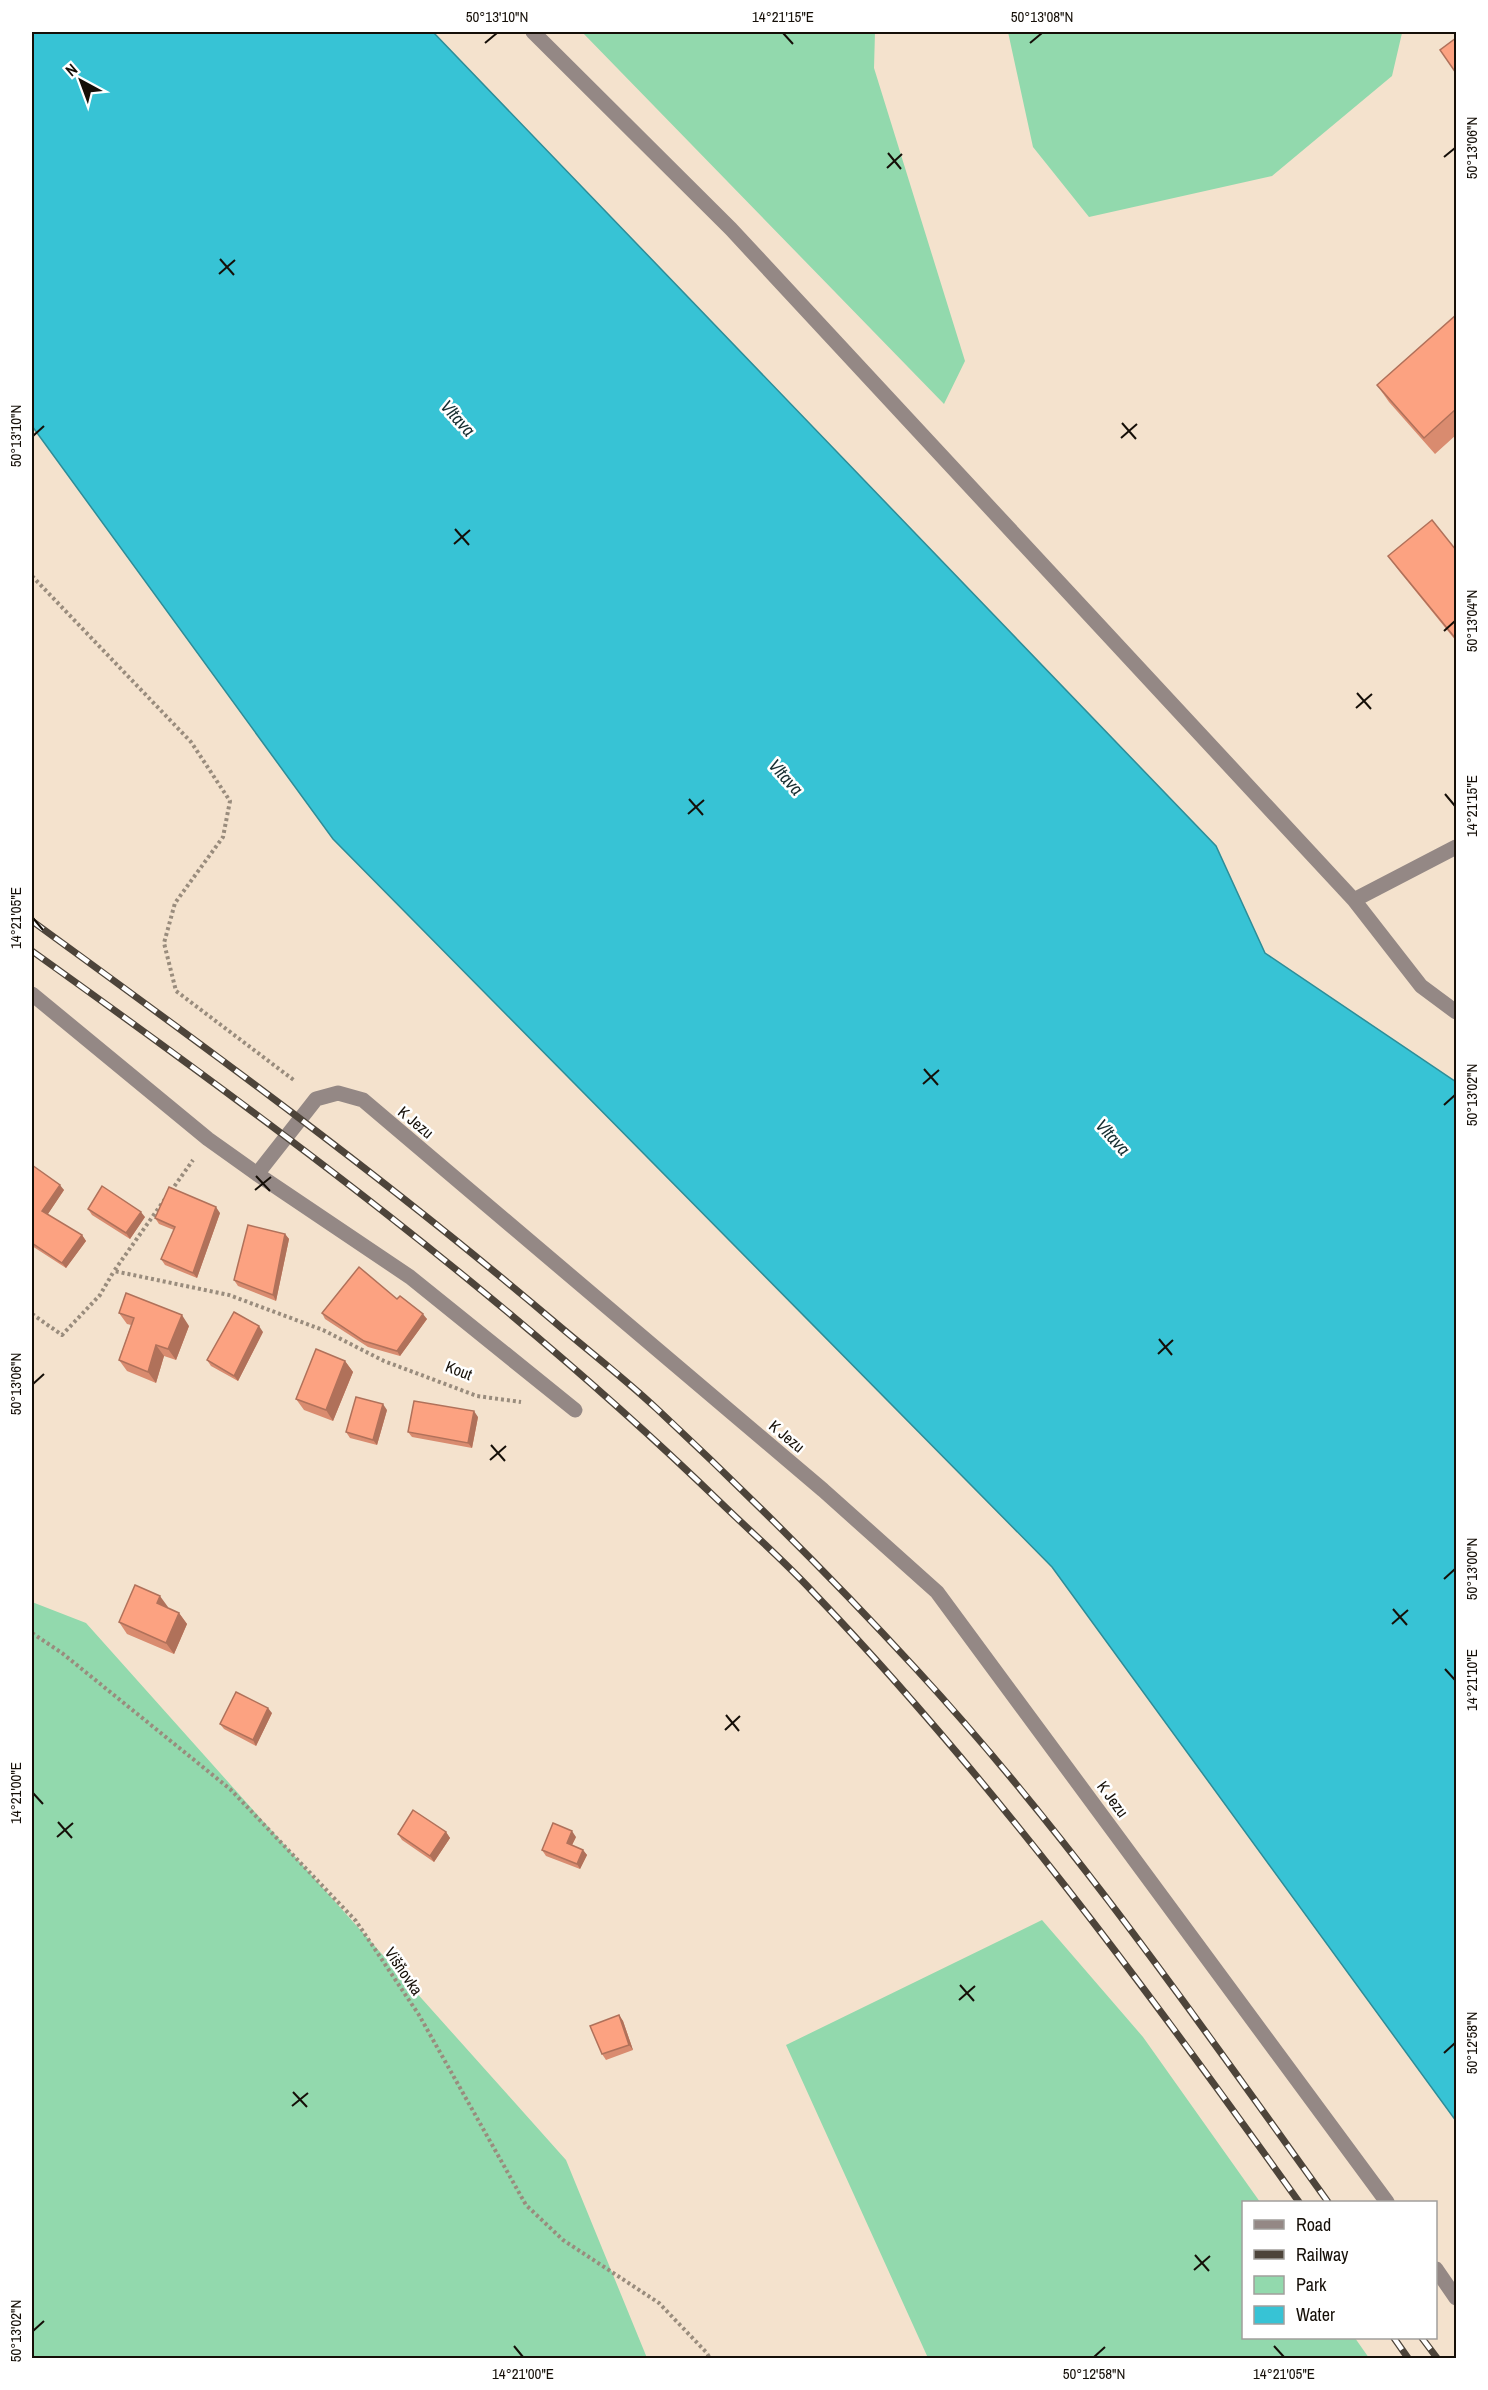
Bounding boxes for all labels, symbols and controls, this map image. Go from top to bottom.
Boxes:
text: 50°13'10"N [466,6,528,27]
text: 14°21'15"E [752,6,814,27]
text: 50°13'08"N [1011,6,1073,27]
north arrow [51,51,111,111]
text: N [60,58,82,81]
text: 50°13'06"N [1461,117,1482,179]
water label: Vltava [435,394,481,442]
text: 50°13'10"N [5,405,26,467]
text: 50°13'04"N [1461,590,1482,652]
water label: Vltava [763,753,809,801]
text: 14°21'15"E [1461,775,1482,837]
text: 14°21'05"E [5,887,26,949]
text: 50°13'02"N [1461,1064,1482,1126]
street label: K Jezu [394,1101,438,1143]
water label: Vltava [1090,1113,1136,1161]
text: 50°13'06"N [5,1353,26,1415]
street label: Kout [442,1355,476,1385]
street label: K Jezu [765,1415,809,1457]
text: 50°13'00"N [1461,1538,1482,1600]
text: 14°21'10"E [1461,1649,1482,1711]
text: 14°21'00"E [5,1762,26,1824]
street label: K Jezu [1092,1776,1134,1822]
street label: Višňovka [380,1943,429,2000]
text: 50°12'58"N [1461,2012,1482,2074]
legend [1242,2201,1437,2339]
text: Road [1296,2212,1331,2237]
text: Railway [1296,2242,1349,2267]
text: Park [1296,2272,1327,2297]
text: 50°13'02"N [5,2300,26,2362]
text: Water [1296,2302,1335,2327]
text: 14°21'00"E [492,2363,554,2384]
text: 50°12'58"N [1063,2363,1125,2384]
text: 14°21'05"E [1253,2363,1315,2384]

